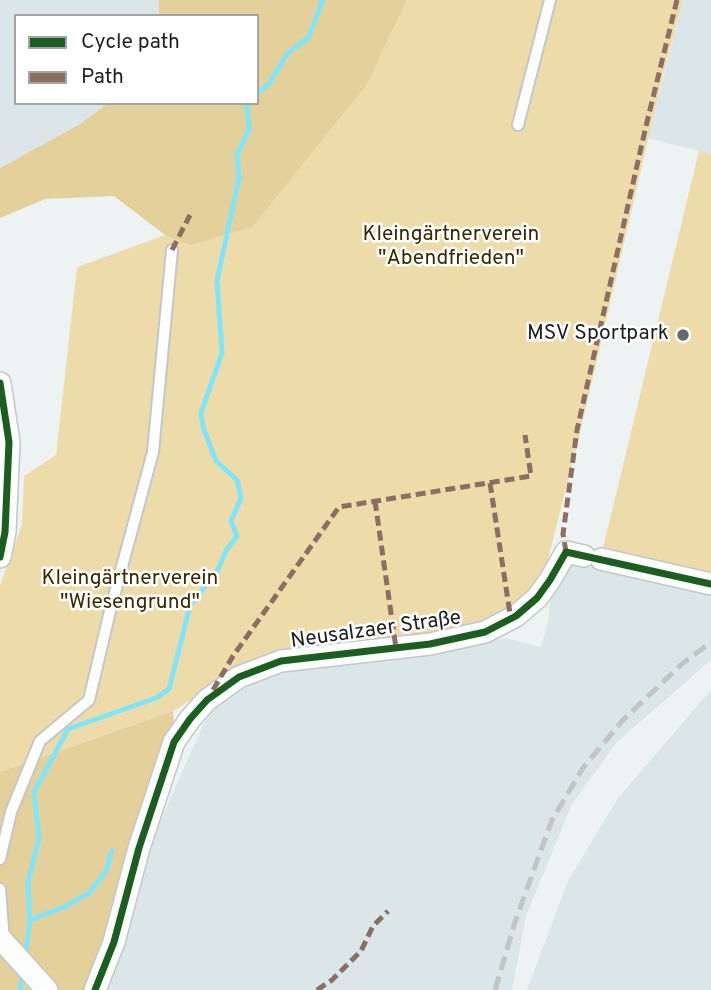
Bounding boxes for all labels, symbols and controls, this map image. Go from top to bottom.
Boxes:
legend [14,14,259,105]
text: Cycle path [81,29,180,56]
text: Path [81,64,124,91]
park label: Kleingärtnerverein "Abendfrieden" [363,223,539,273]
place label: MSV Sportpark [527,322,669,348]
marker: MSV Sportpark [675,327,691,343]
park label: Kleingärtnerverein "Wiesengrund" [42,567,218,617]
street label: Neusalzaer Straße [289,607,463,655]

